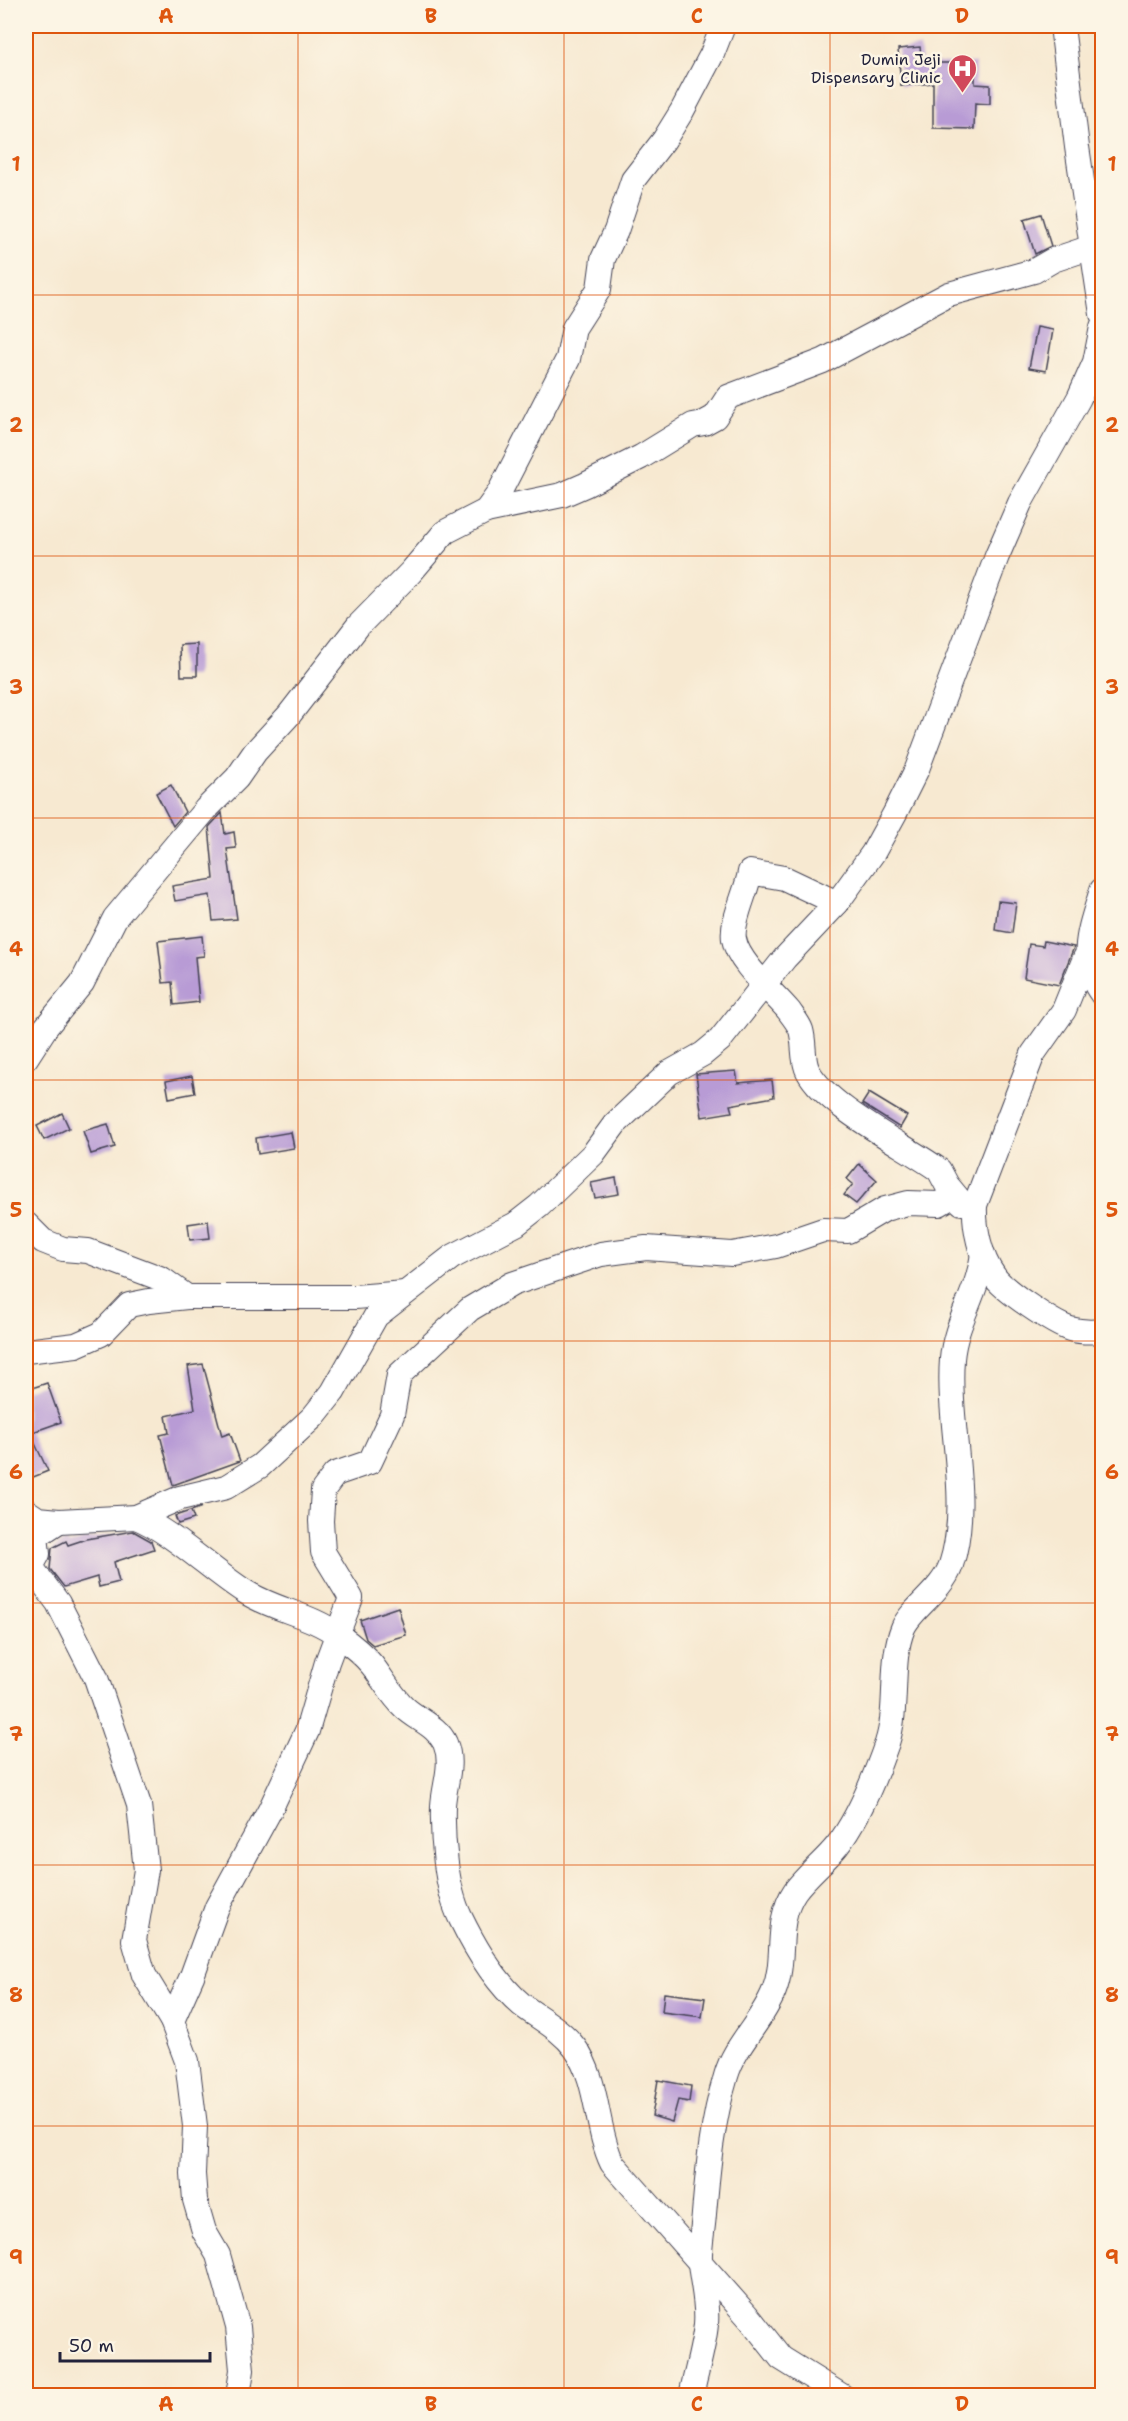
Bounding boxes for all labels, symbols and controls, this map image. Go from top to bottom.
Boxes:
text: A [158,3,174,29]
text: B [425,3,437,29]
text: C [691,3,703,29]
text: D [955,3,969,29]
place label: Dumin Jeji Dispensary Clinic [811,49,941,88]
hospital icon: Dumin Jeji Dispensary Clinic [946,52,978,94]
text: 1 [11,151,21,177]
text: 1 [1107,151,1117,177]
text: 2 [9,412,23,438]
text: 2 [1105,412,1119,438]
text: 3 [9,674,23,700]
text: 3 [1105,674,1119,700]
text: 4 [9,936,23,962]
text: 4 [1105,936,1119,962]
text: 5 [10,1197,22,1223]
text: 5 [1106,1197,1118,1223]
text: 6 [9,1459,23,1485]
text: 6 [1105,1459,1119,1485]
text: 7 [9,1721,23,1747]
text: 7 [1105,1721,1119,1747]
text: 8 [9,1982,23,2008]
text: 8 [1105,1982,1119,2008]
text: 9 [9,2244,23,2270]
text: 9 [1105,2244,1119,2270]
scale bar [60,2325,210,2363]
text: 50 m [69,2334,114,2358]
text: A [158,2391,174,2417]
text: B [425,2391,437,2417]
text: C [691,2391,703,2417]
text: D [955,2391,969,2417]

